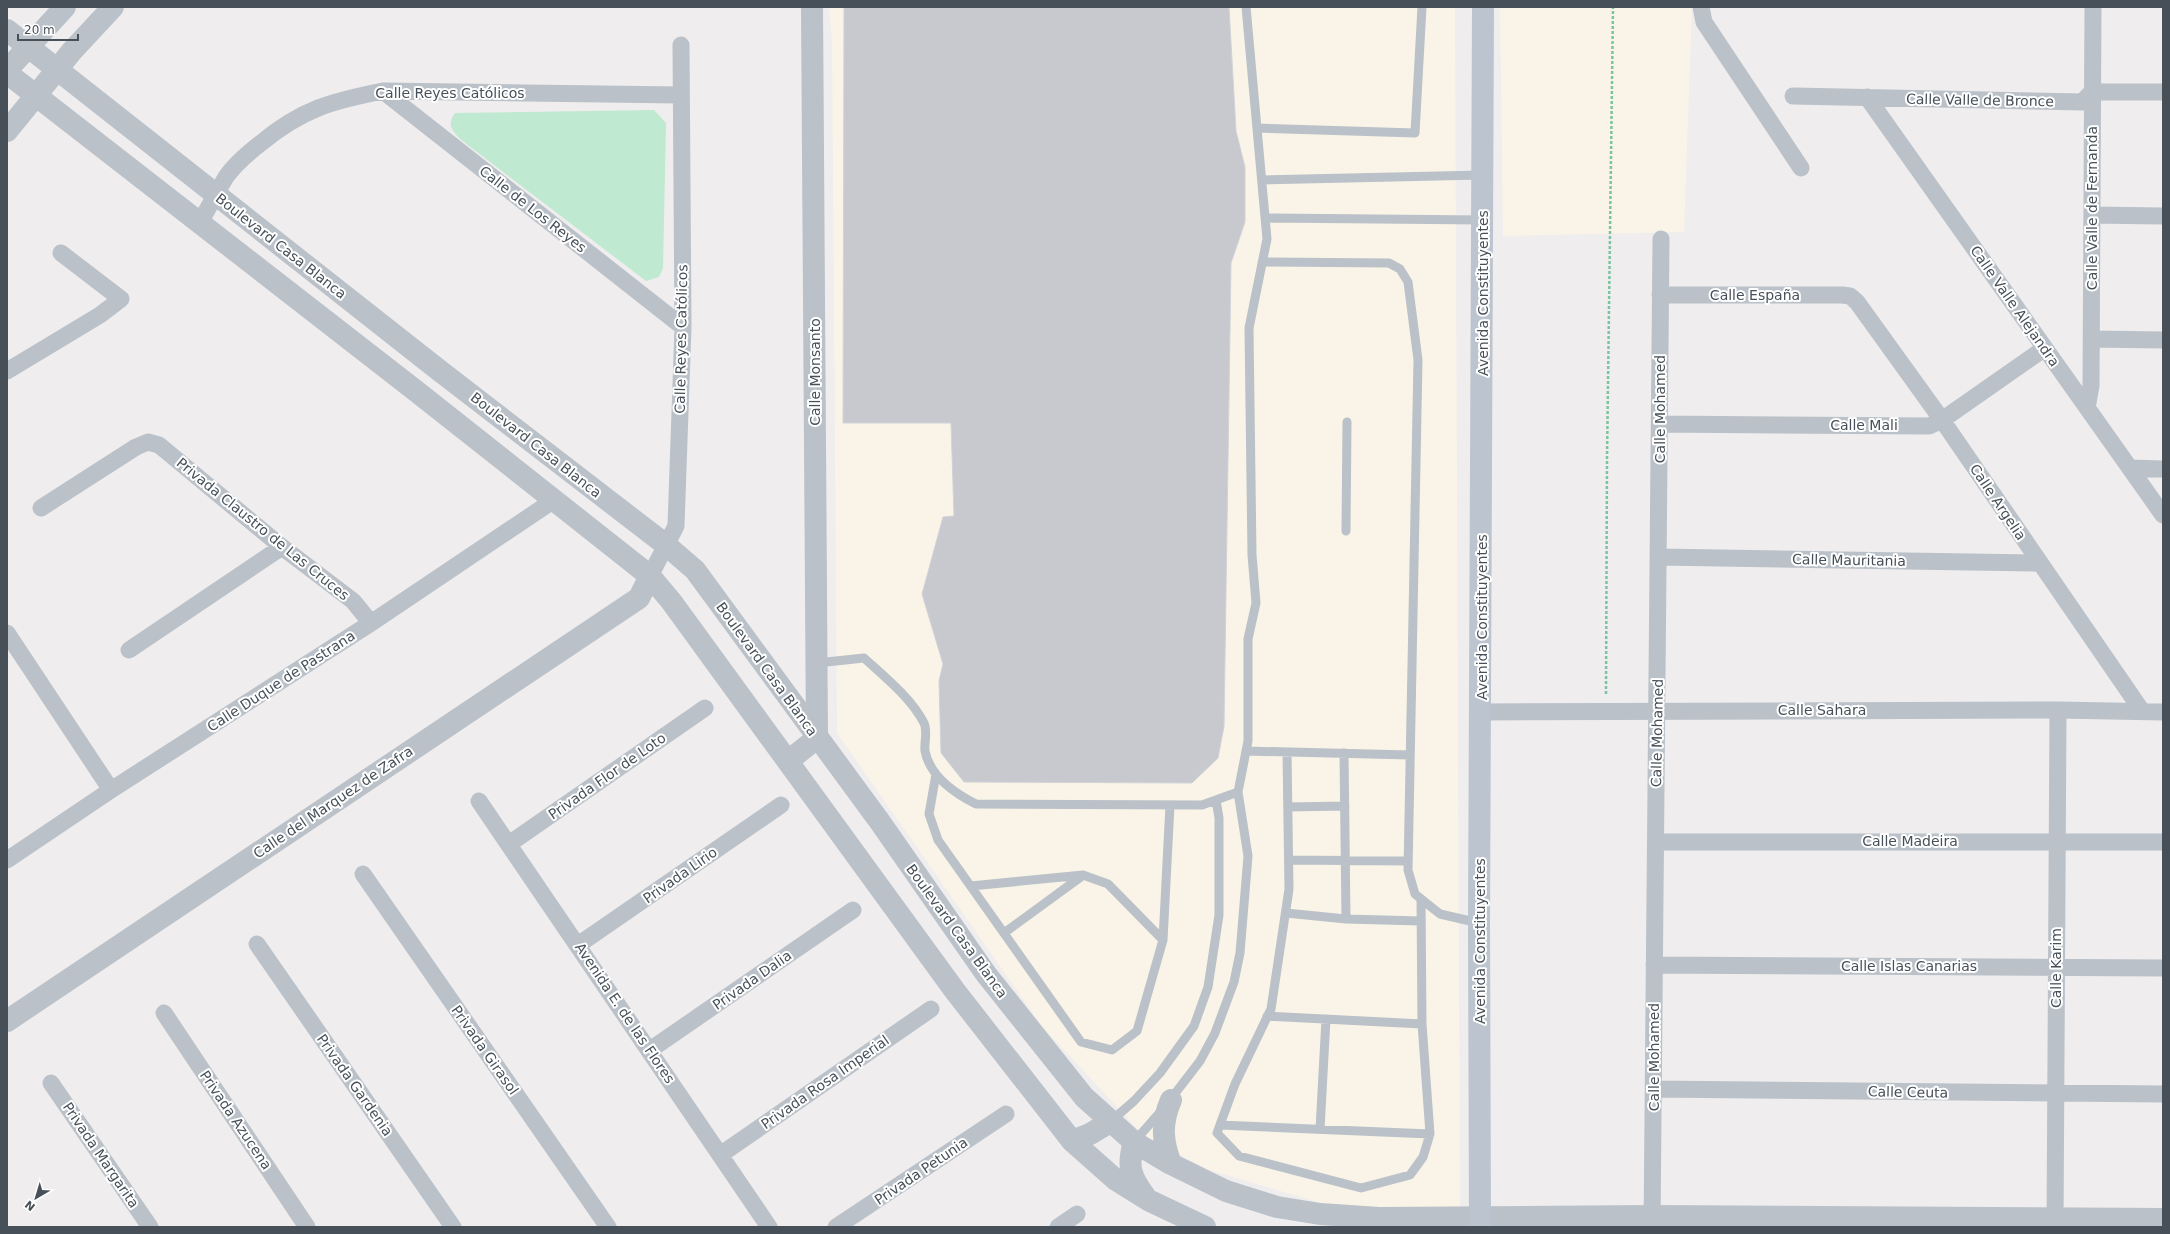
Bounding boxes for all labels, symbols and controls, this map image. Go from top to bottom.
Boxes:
scale bar [18,16,78,42]
text: 20 m [24,23,55,37]
street label: Calle Reyes Católicos [375,85,525,101]
street label: Calle Valle de Bronce [1906,91,2054,109]
street label: Calle Valle de Fernanda [2084,126,2100,290]
street label: Calle de Los Reyes [476,162,590,256]
street label: Boulevard Casa Blanca [213,190,349,302]
street label: Avenida Constituyentes [1475,210,1491,376]
street label: Calle Valle Alejandra [1967,243,2063,369]
street label: Calle Reyes Católicos [672,264,690,414]
street label: Calle España [1710,287,1800,303]
street label: Calle Monsanto [807,318,823,426]
street label: Calle Mohamed [1652,355,1668,463]
street label: Boulevard Casa Blanca [468,389,604,501]
street label: Calle Mali [1830,417,1898,433]
street label: Privada Claustro de Las Cruces [174,454,352,604]
street label: Calle Argelia [1967,461,2029,543]
street label: Avenida Constituyentes [1474,534,1490,700]
street label: Calle Mauritania [1792,551,1906,569]
street label: Boulevard Casa Blanca [713,599,821,739]
street label: Calle Duque de Pastrana [204,627,358,735]
street label: Calle Mohamed [1648,679,1666,787]
street label: Calle Sahara [1778,702,1866,718]
street label: Privada Flor de Loto [545,729,669,823]
street label: Calle del Marquez de Zafra [250,743,416,861]
street label: Calle Madeira [1862,833,1958,849]
street label: Privada Lirio [640,844,720,906]
street label: Avenida Constituyentes [1472,858,1488,1024]
street label: Boulevard Casa Blanca [903,861,1011,1001]
street label: Calle Karim [2048,928,2064,1008]
street label: Avenida E. de las Flores [572,940,678,1086]
street label: Privada Dalia [710,947,794,1013]
street label: Calle Islas Canarias [1841,958,1977,974]
street label: Privada Girasol [448,1002,522,1098]
street label: Calle Mohamed [1646,1003,1662,1111]
street label: Privada Gardenia [314,1031,396,1139]
street label: Privada Rosa Imperial [758,1032,892,1132]
street label: Privada Azucena [197,1067,275,1173]
street label: Calle Ceuta [1868,1083,1948,1101]
street label: Privada Margarita [60,1099,142,1211]
street label: Privada Petunia [871,1134,971,1208]
north arrow [16,1178,56,1218]
text: N [23,1198,38,1213]

